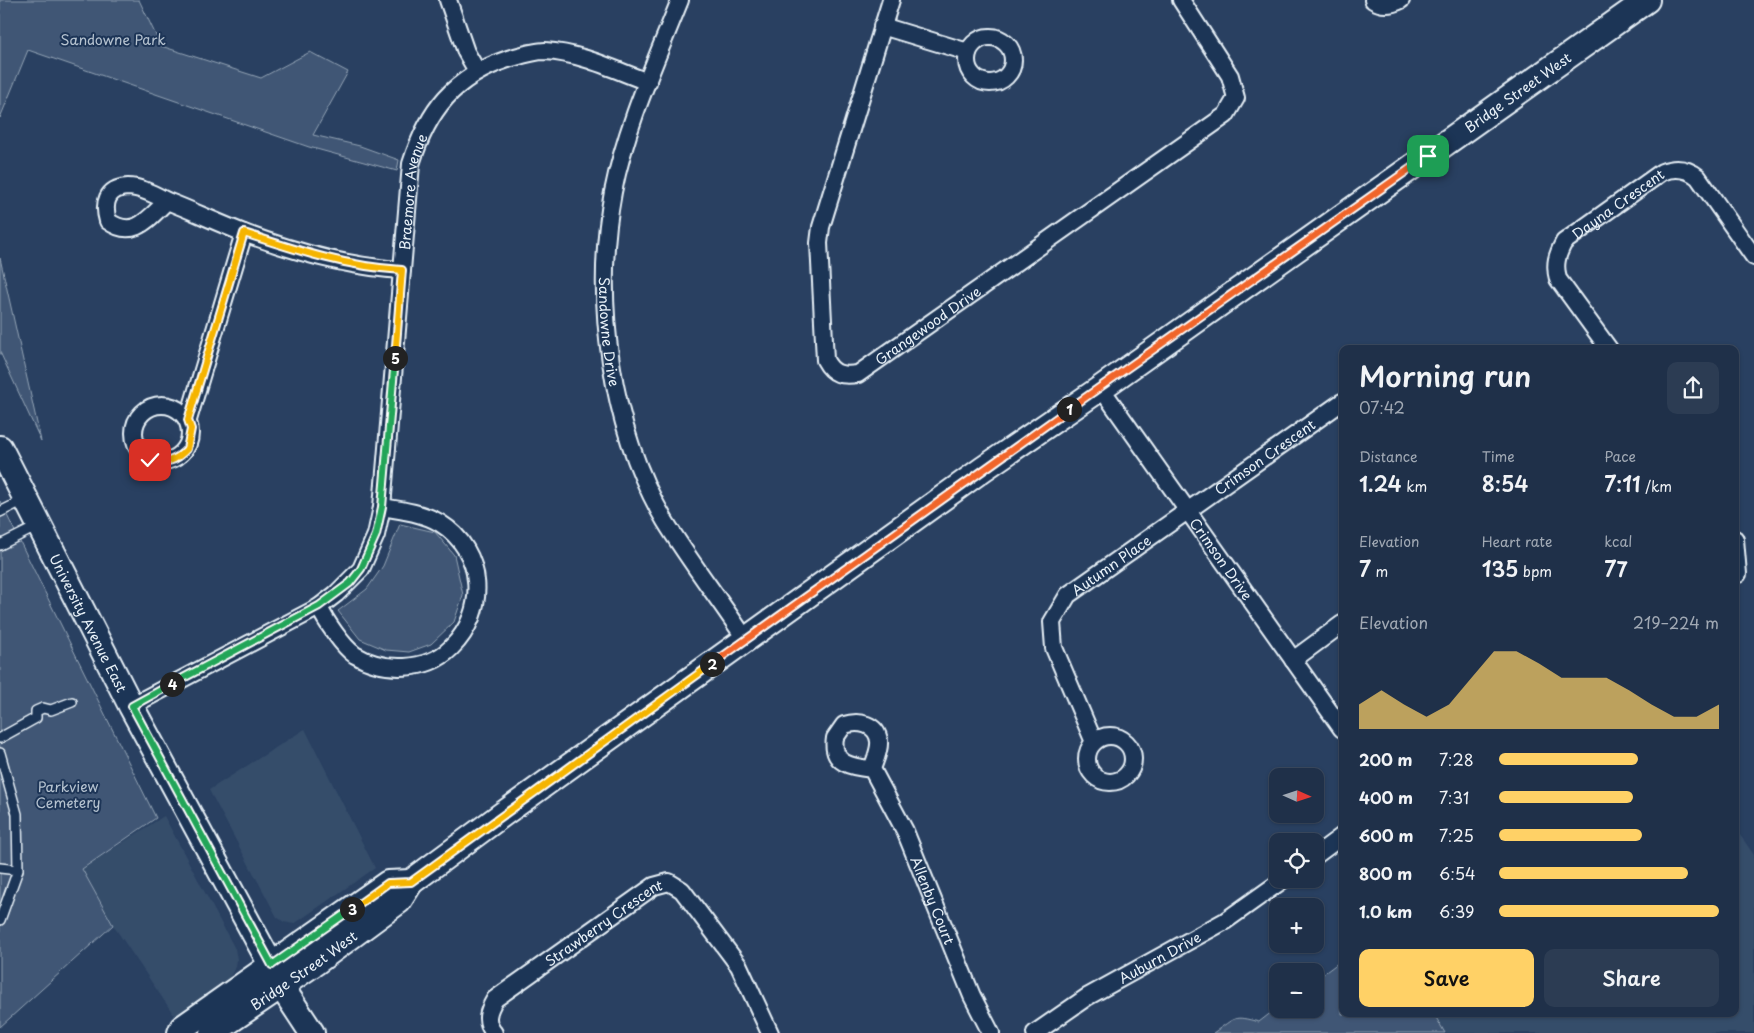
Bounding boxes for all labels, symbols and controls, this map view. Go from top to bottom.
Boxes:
park label: Sandowne Park [60,29,166,50]
street label: Bridge Street West [1460,47,1575,137]
street label: Braemore Avenue [393,130,432,251]
pin [1407,135,1449,177]
icon: arrive [1414,142,1442,170]
street label: Dayna Crescent [1567,163,1668,244]
street label: Sandowne Drive [594,277,626,388]
street label: Grangewood Drive [870,280,985,370]
pin: 5 [382,346,408,370]
text: 5 [391,348,400,369]
text: Morning run [1359,354,1531,397]
button: share [1667,362,1719,414]
text: 07:42 [1359,395,1405,419]
pin: 1 [1056,396,1082,422]
text: 1 [1066,399,1073,420]
street label: Crimson Crescent [1210,413,1320,500]
pin [129,439,171,481]
icon: check [136,446,164,474]
text: Distance [1359,446,1418,467]
text: Time [1482,446,1515,467]
text: Pace [1604,446,1636,467]
text: 1.24 [1359,467,1402,499]
text: 8:54 [1482,467,1529,499]
text: 7:11 [1604,467,1641,499]
text: km [1402,476,1427,497]
text: /km [1641,476,1672,497]
street label: Crimson Drive [1185,513,1258,604]
street label: Autumn Place [1067,529,1155,600]
text: Elevation [1359,531,1419,552]
text: Heart rate [1482,531,1552,552]
text: kcal [1604,531,1632,552]
street label: University Avenue East [45,550,133,696]
text: 7 [1359,552,1371,584]
text: 135 [1482,552,1519,584]
text: 77 [1604,552,1628,584]
text: m [1371,561,1388,582]
text: bpm [1519,561,1552,582]
text: Elevation [1359,610,1428,634]
text: 219–224 m [1633,610,1719,634]
pin: 2 [700,652,724,676]
text: 2 [708,654,717,675]
pin: 4 [160,672,184,696]
text: 4 [168,674,177,695]
text: 200 m [1359,747,1413,771]
text: 7:28 [1439,747,1474,771]
north arrow [1269,768,1324,822]
map controls [1269,768,1324,1018]
park label: Parkview Cemetery [35,776,101,813]
text: 400 m [1359,785,1413,809]
text: 7:31 [1439,785,1469,809]
text: 600 m [1359,823,1413,847]
text: 7:25 [1439,823,1474,847]
button: locate [1269,833,1324,888]
street label: Allenby Court [906,853,961,948]
text: 800 m [1359,861,1412,885]
text: 6:54 [1439,861,1476,885]
street label: Strawberry Crescent [540,874,665,971]
pin: 3 [340,896,364,922]
button: + [1269,898,1324,953]
text: 3 [348,899,357,920]
text: 1.0 km [1359,899,1412,923]
text: 6:39 [1439,899,1474,923]
street label: Bridge Street West [246,925,361,1015]
street label: Auburn Drive [1115,926,1204,988]
button: Save [1359,949,1534,1007]
button: Share [1544,949,1719,1007]
button: − [1269,963,1324,1018]

